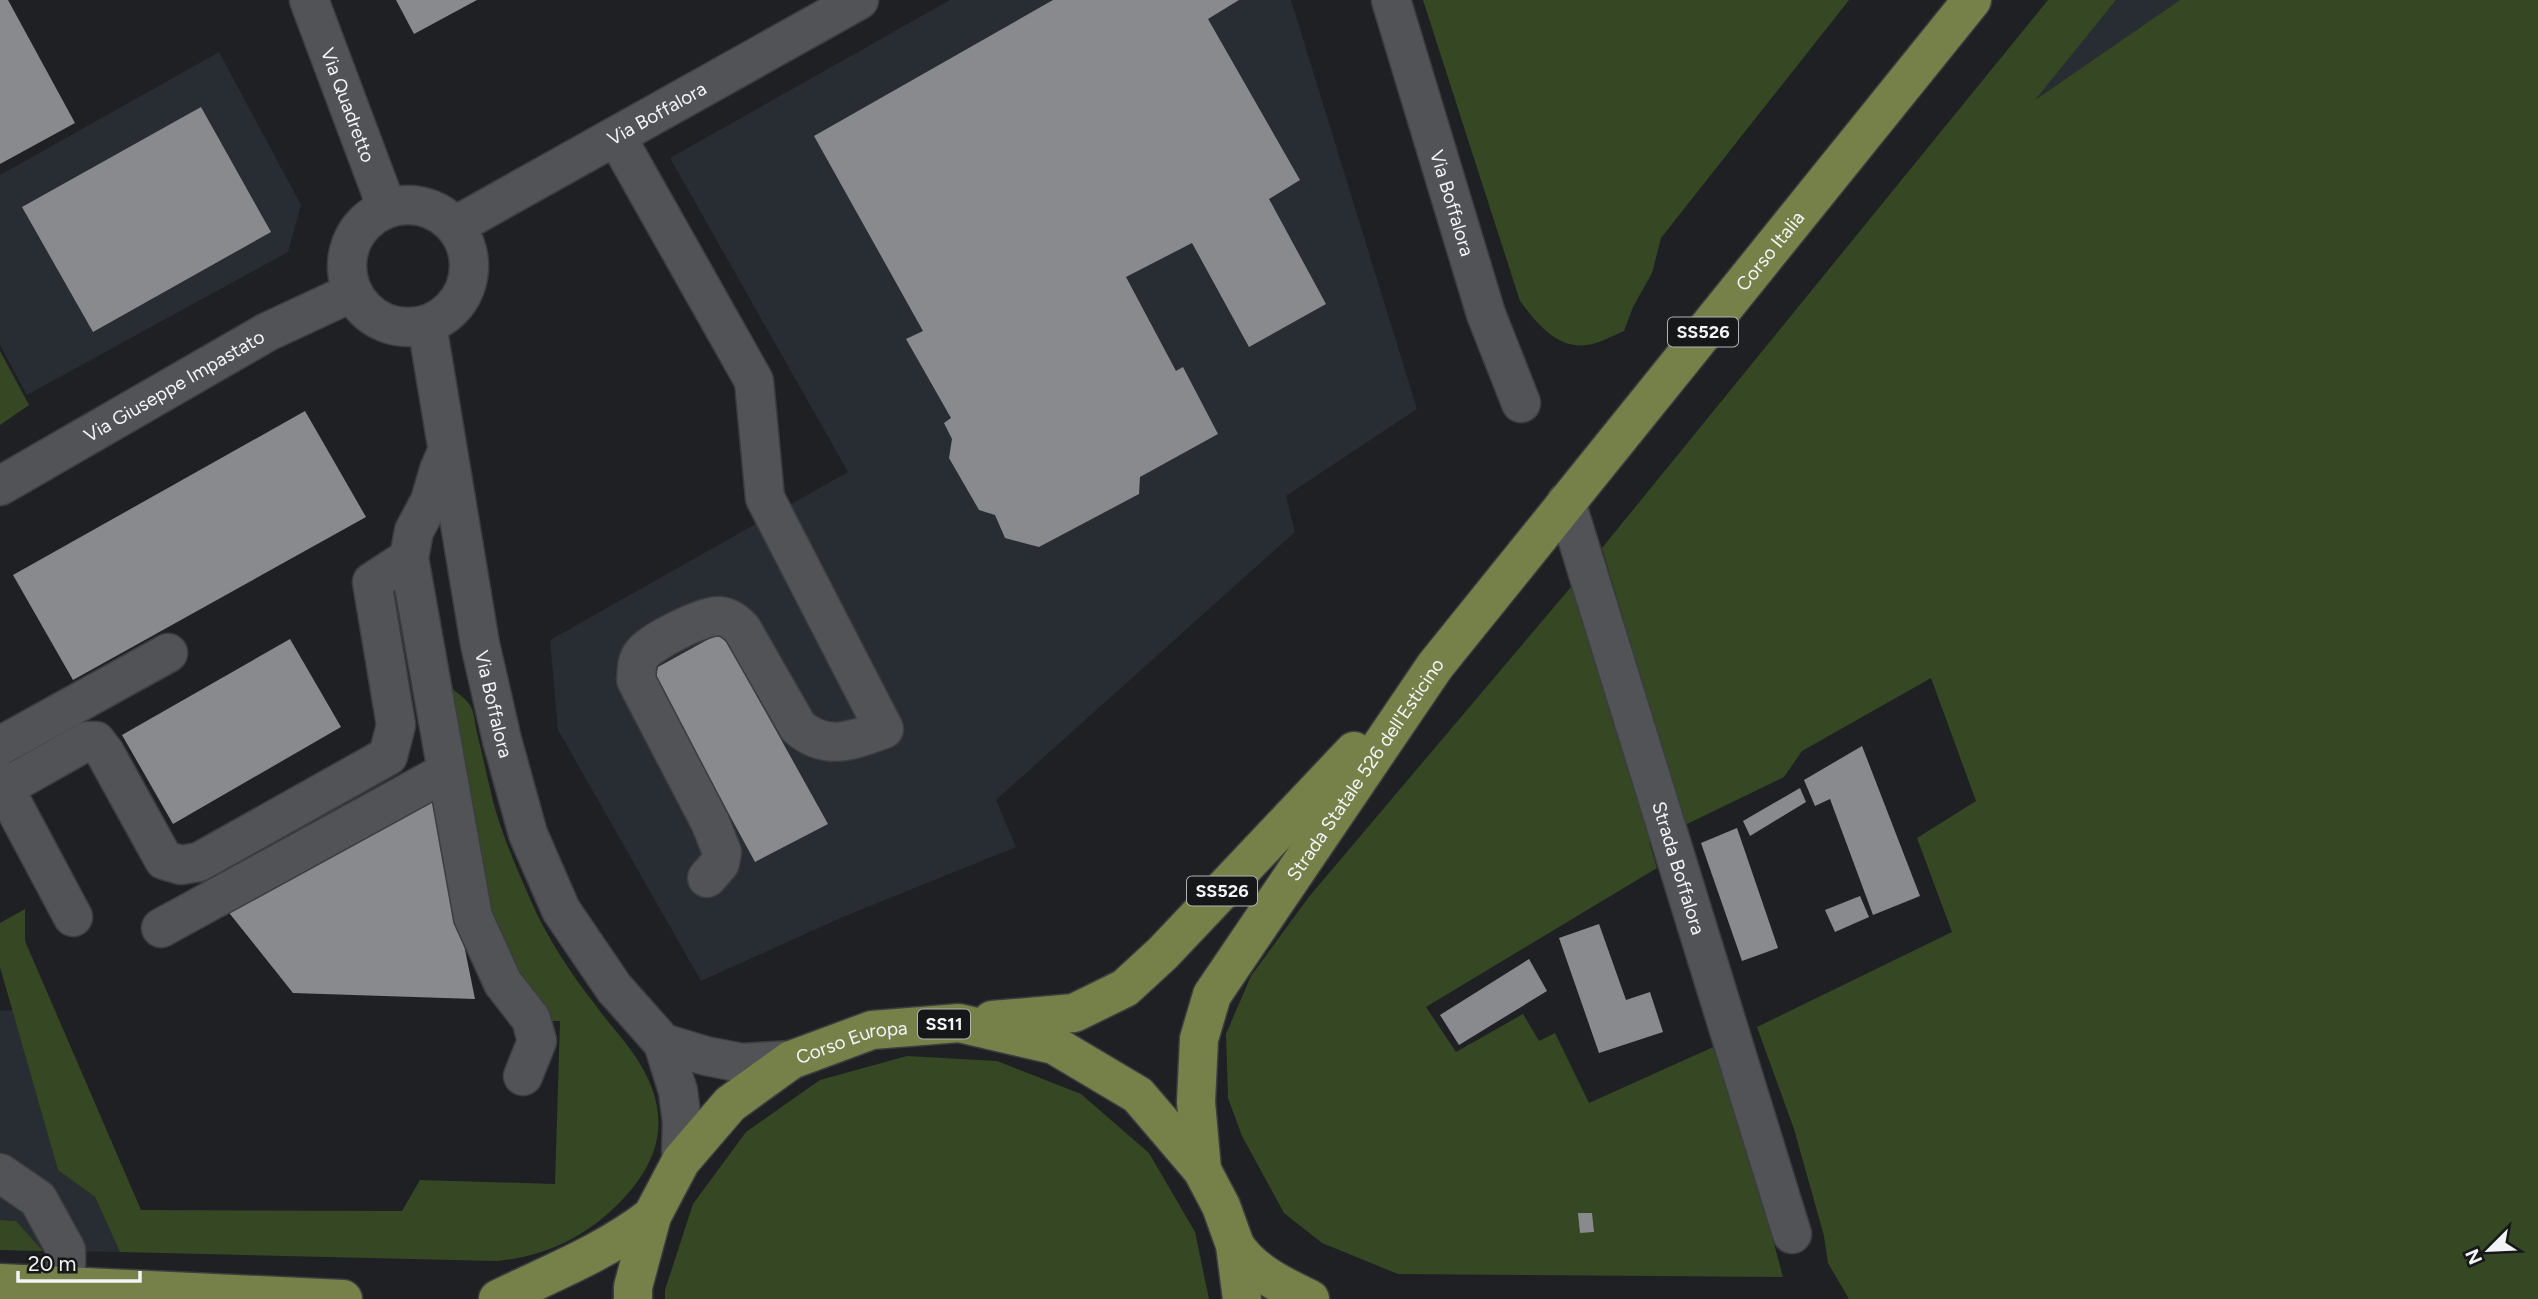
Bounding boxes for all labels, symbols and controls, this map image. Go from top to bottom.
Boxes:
street label: Via Quadretto [316,44,380,165]
street label: Via Boffalora [603,76,710,150]
street label: Via Boffalora [1426,147,1479,259]
street label: Corso Italia [1731,206,1809,295]
road number: SS526 [1668,318,1738,346]
street label: Via Giuseppe Impastato [80,325,268,447]
street label: Via Boffalora [470,648,518,760]
street label: Strada Statale 526 dell'Esticino [1281,653,1449,885]
street label: Strada Boffalora [1648,799,1710,937]
road number: SS526 [1187,876,1257,906]
road number: SS11 [918,1009,970,1038]
street label: Corso Europa [793,1016,908,1069]
north arrow [2454,1215,2524,1285]
scale bar [18,1240,140,1284]
text: N [2460,1245,2487,1268]
text: 20 m [28,1251,76,1276]

